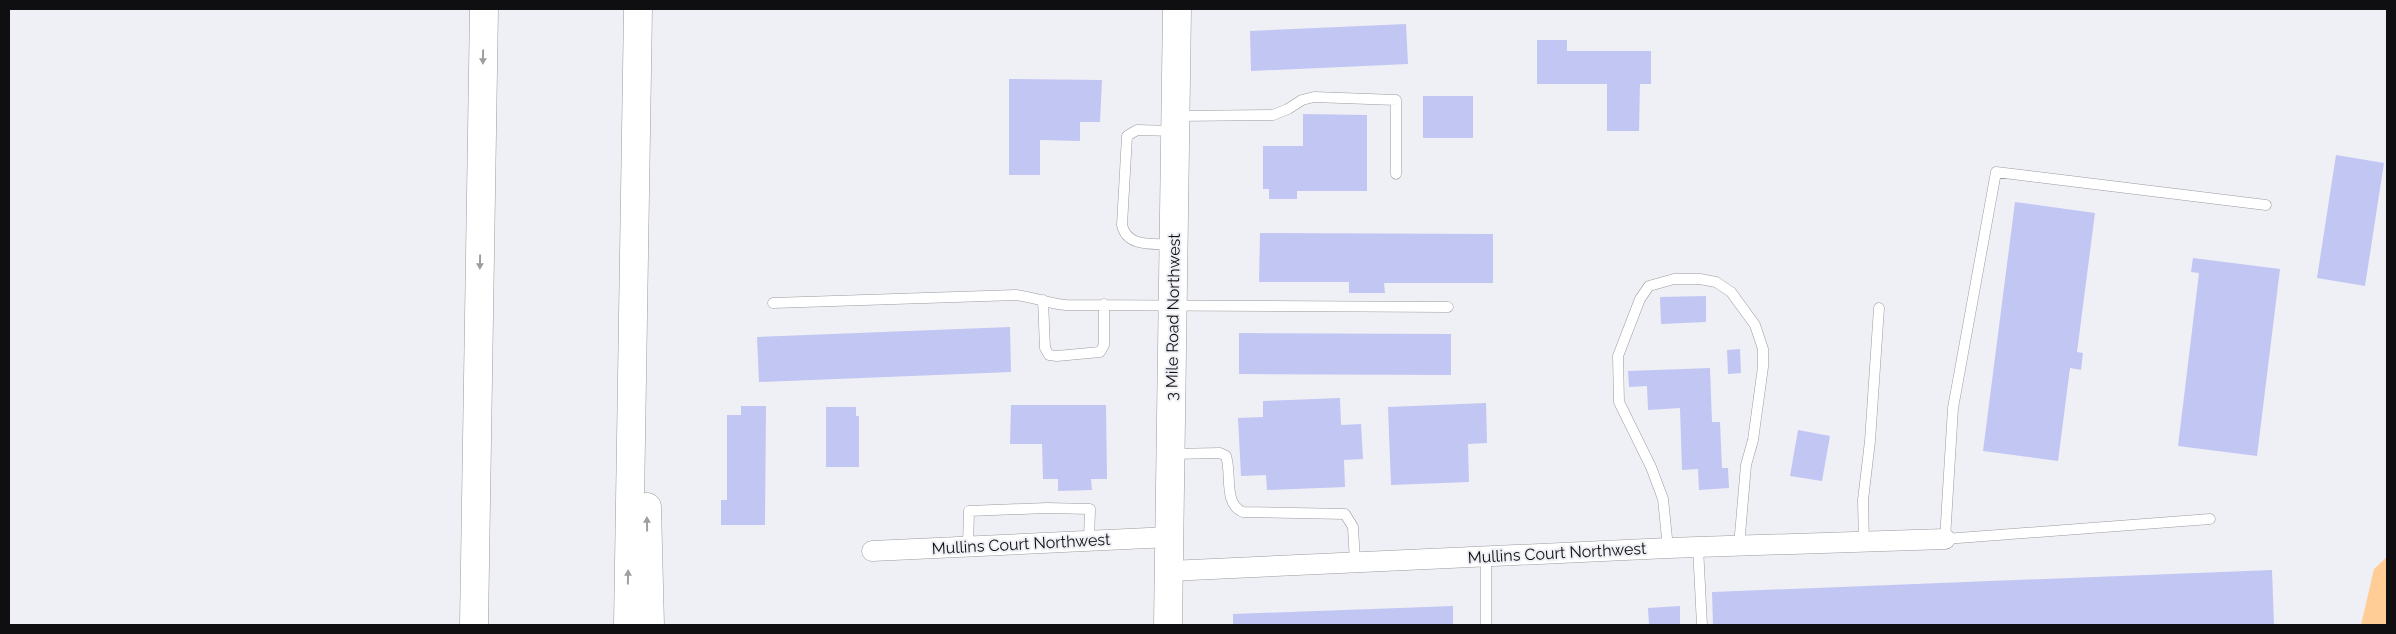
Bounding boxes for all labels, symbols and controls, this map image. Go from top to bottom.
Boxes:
one-way arrow [479,50,487,66]
street label: 3 Mile Road Northwest [1162,232,1184,401]
one-way arrow [475,254,483,270]
one-way arrow [643,516,651,532]
street label: Mullins Court Northwest [931,530,1111,558]
street label: Mullins Court Northwest [1467,539,1647,567]
one-way arrow [624,568,632,584]

